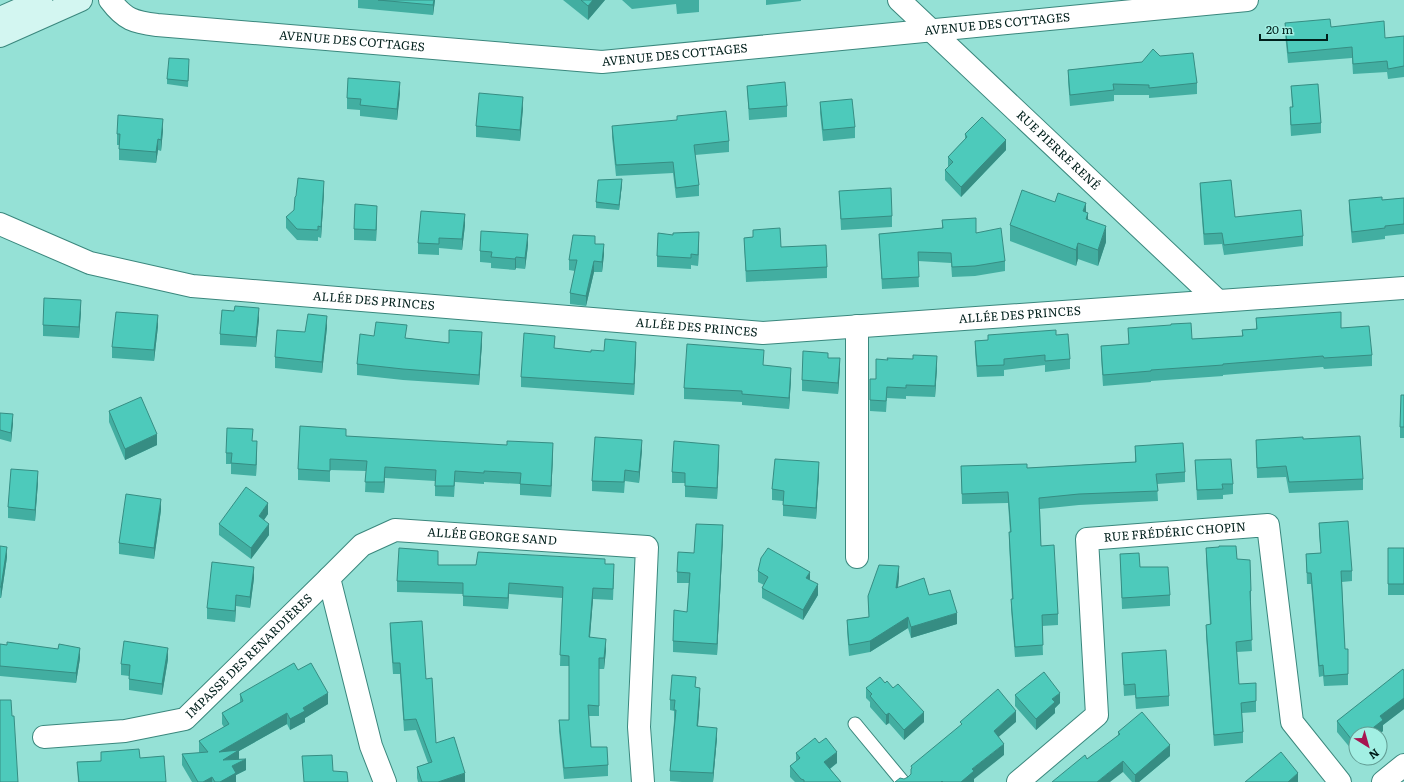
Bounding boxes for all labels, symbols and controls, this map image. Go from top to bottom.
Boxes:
street label: AVENUE DES COTTAGES [923,7,1071,39]
scale bar [1260,16,1327,42]
text: 20 m [1266,20,1293,38]
street label: AVENUE DES COTTAGES [278,25,426,55]
street label: AVENUE DES COTTAGES [601,38,748,70]
street label: RUE PIERRE RENÉ [1013,106,1105,194]
street label: ALLÉE DES PRINCES [312,286,436,314]
street label: ALLÉE DES PRINCES [958,301,1081,327]
street label: ALLÉE DES PRINCES [635,313,758,341]
street label: RUE FRÉDÉRIC CHOPIN [1103,517,1247,546]
street label: ALLÉE GEORGE SAND [427,522,558,549]
street label: IMPASSE DES RENARDIÈRES [181,589,316,722]
north arrow [1348,726,1388,766]
text: N [1366,746,1383,764]

